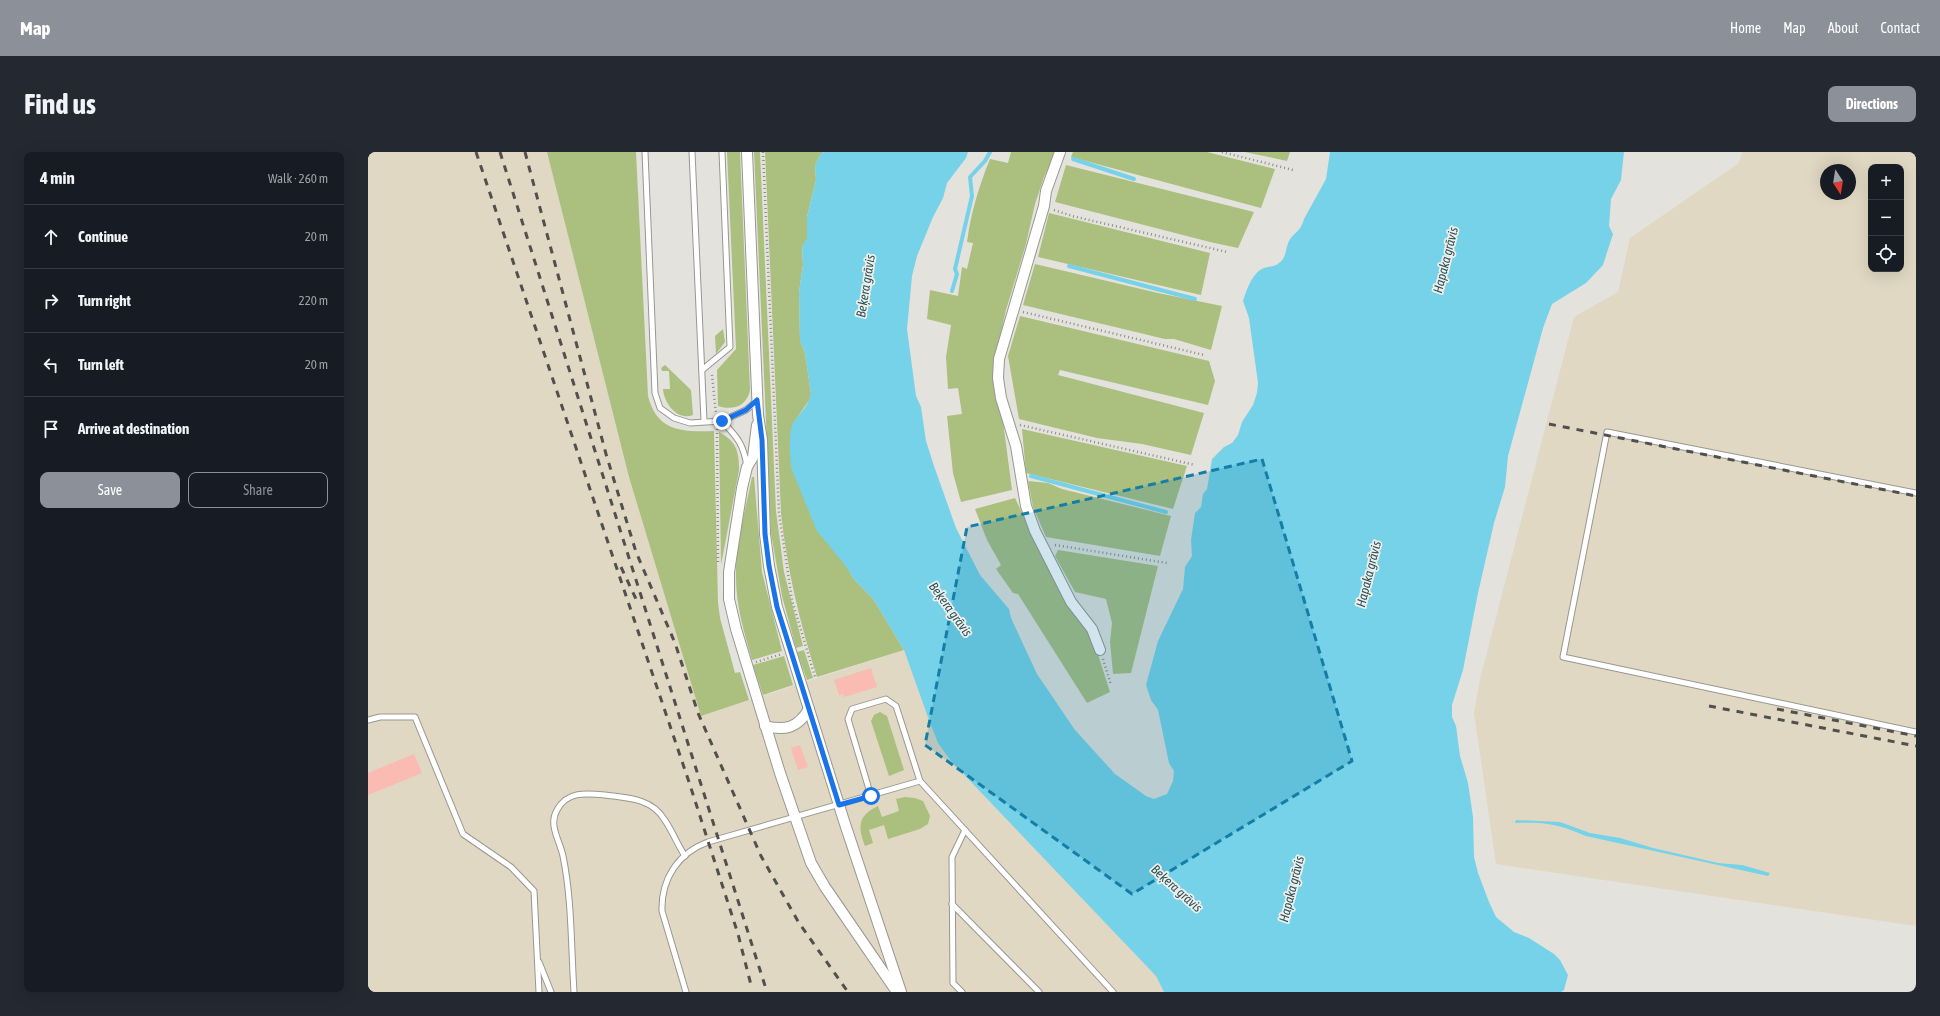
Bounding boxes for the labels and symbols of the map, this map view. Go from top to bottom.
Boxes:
north arrow [1820,164,1856,200]
water label: Hapaka grāvis [1430,225,1461,295]
water label: Beķera grāvis [853,253,878,318]
route end [713,412,731,430]
water label: Hapaka grāvis [1353,539,1384,609]
water label: Beķera grāvis [926,579,975,640]
route start [862,787,880,805]
water label: Hapaka grāvis [1276,854,1307,924]
water label: Beķera grāvis [1148,862,1205,915]

